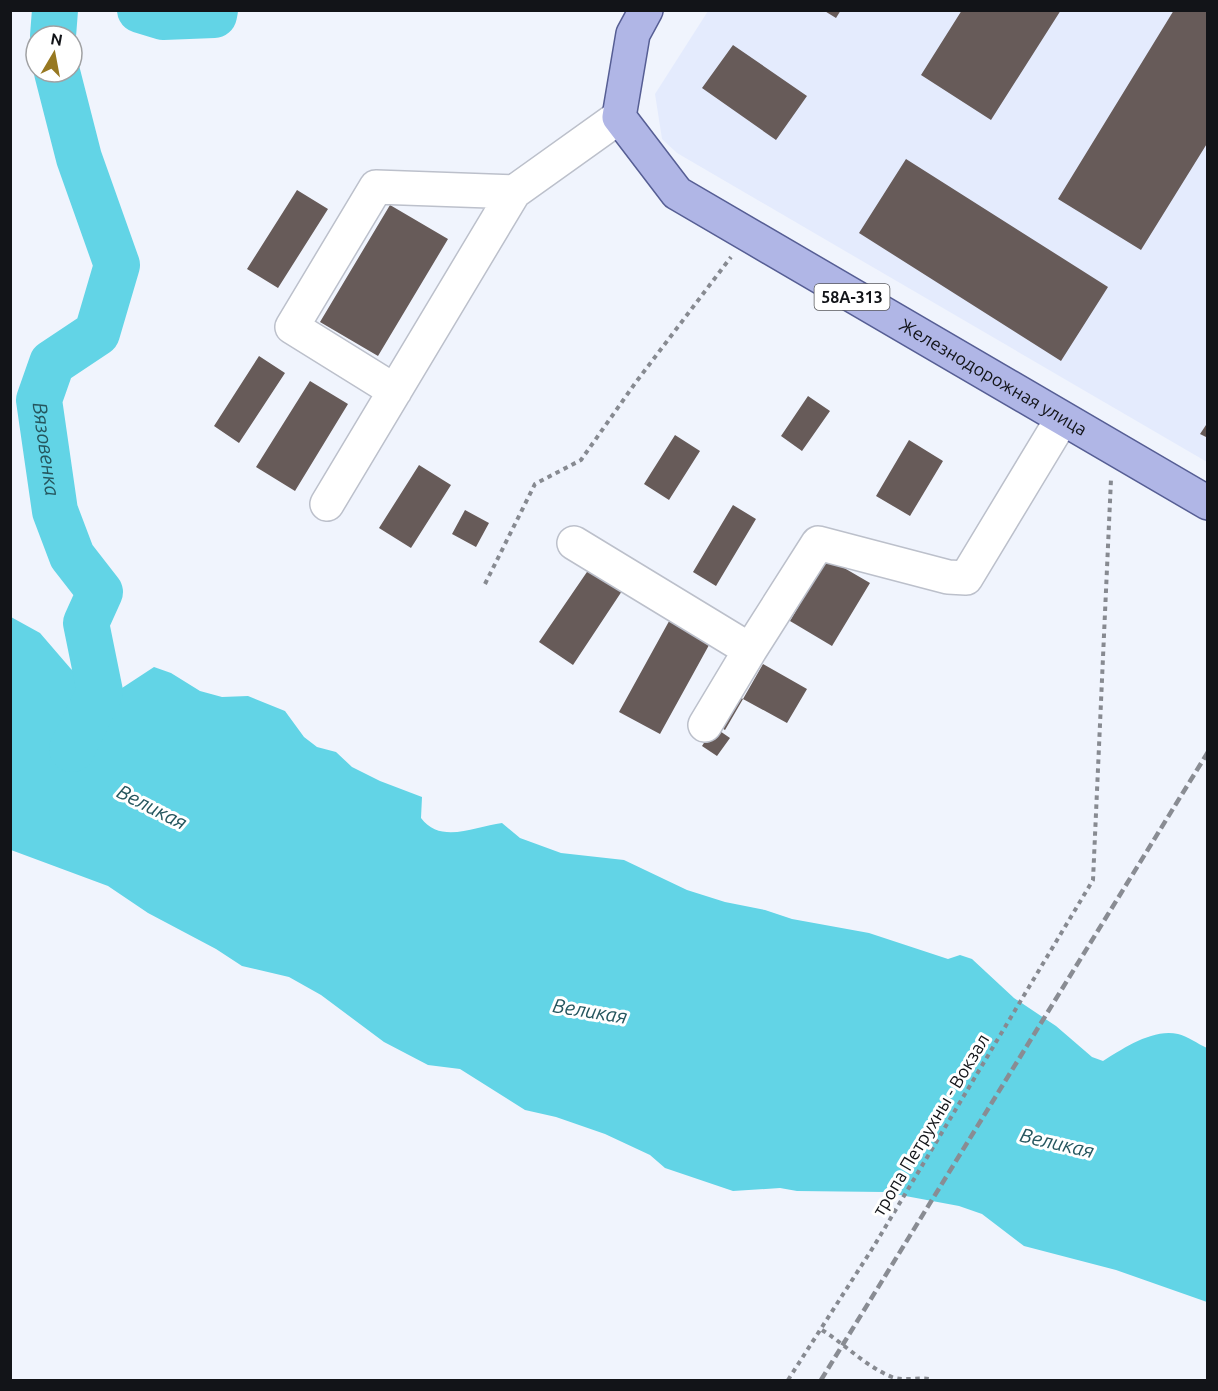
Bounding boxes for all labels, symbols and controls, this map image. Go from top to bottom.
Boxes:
north arrow [24,24,84,84]
text: N [49,29,64,49]
road number: 58А-313 [814,284,890,310]
street label: Железнодорожная улица [896,314,1091,439]
water label: Вязовенка [28,400,65,498]
water label: Великая [113,779,191,834]
water label: Великая [551,993,629,1028]
street label: тропа Петрухны - Вокзал [868,1030,992,1219]
water label: Великая [1018,1123,1096,1162]

